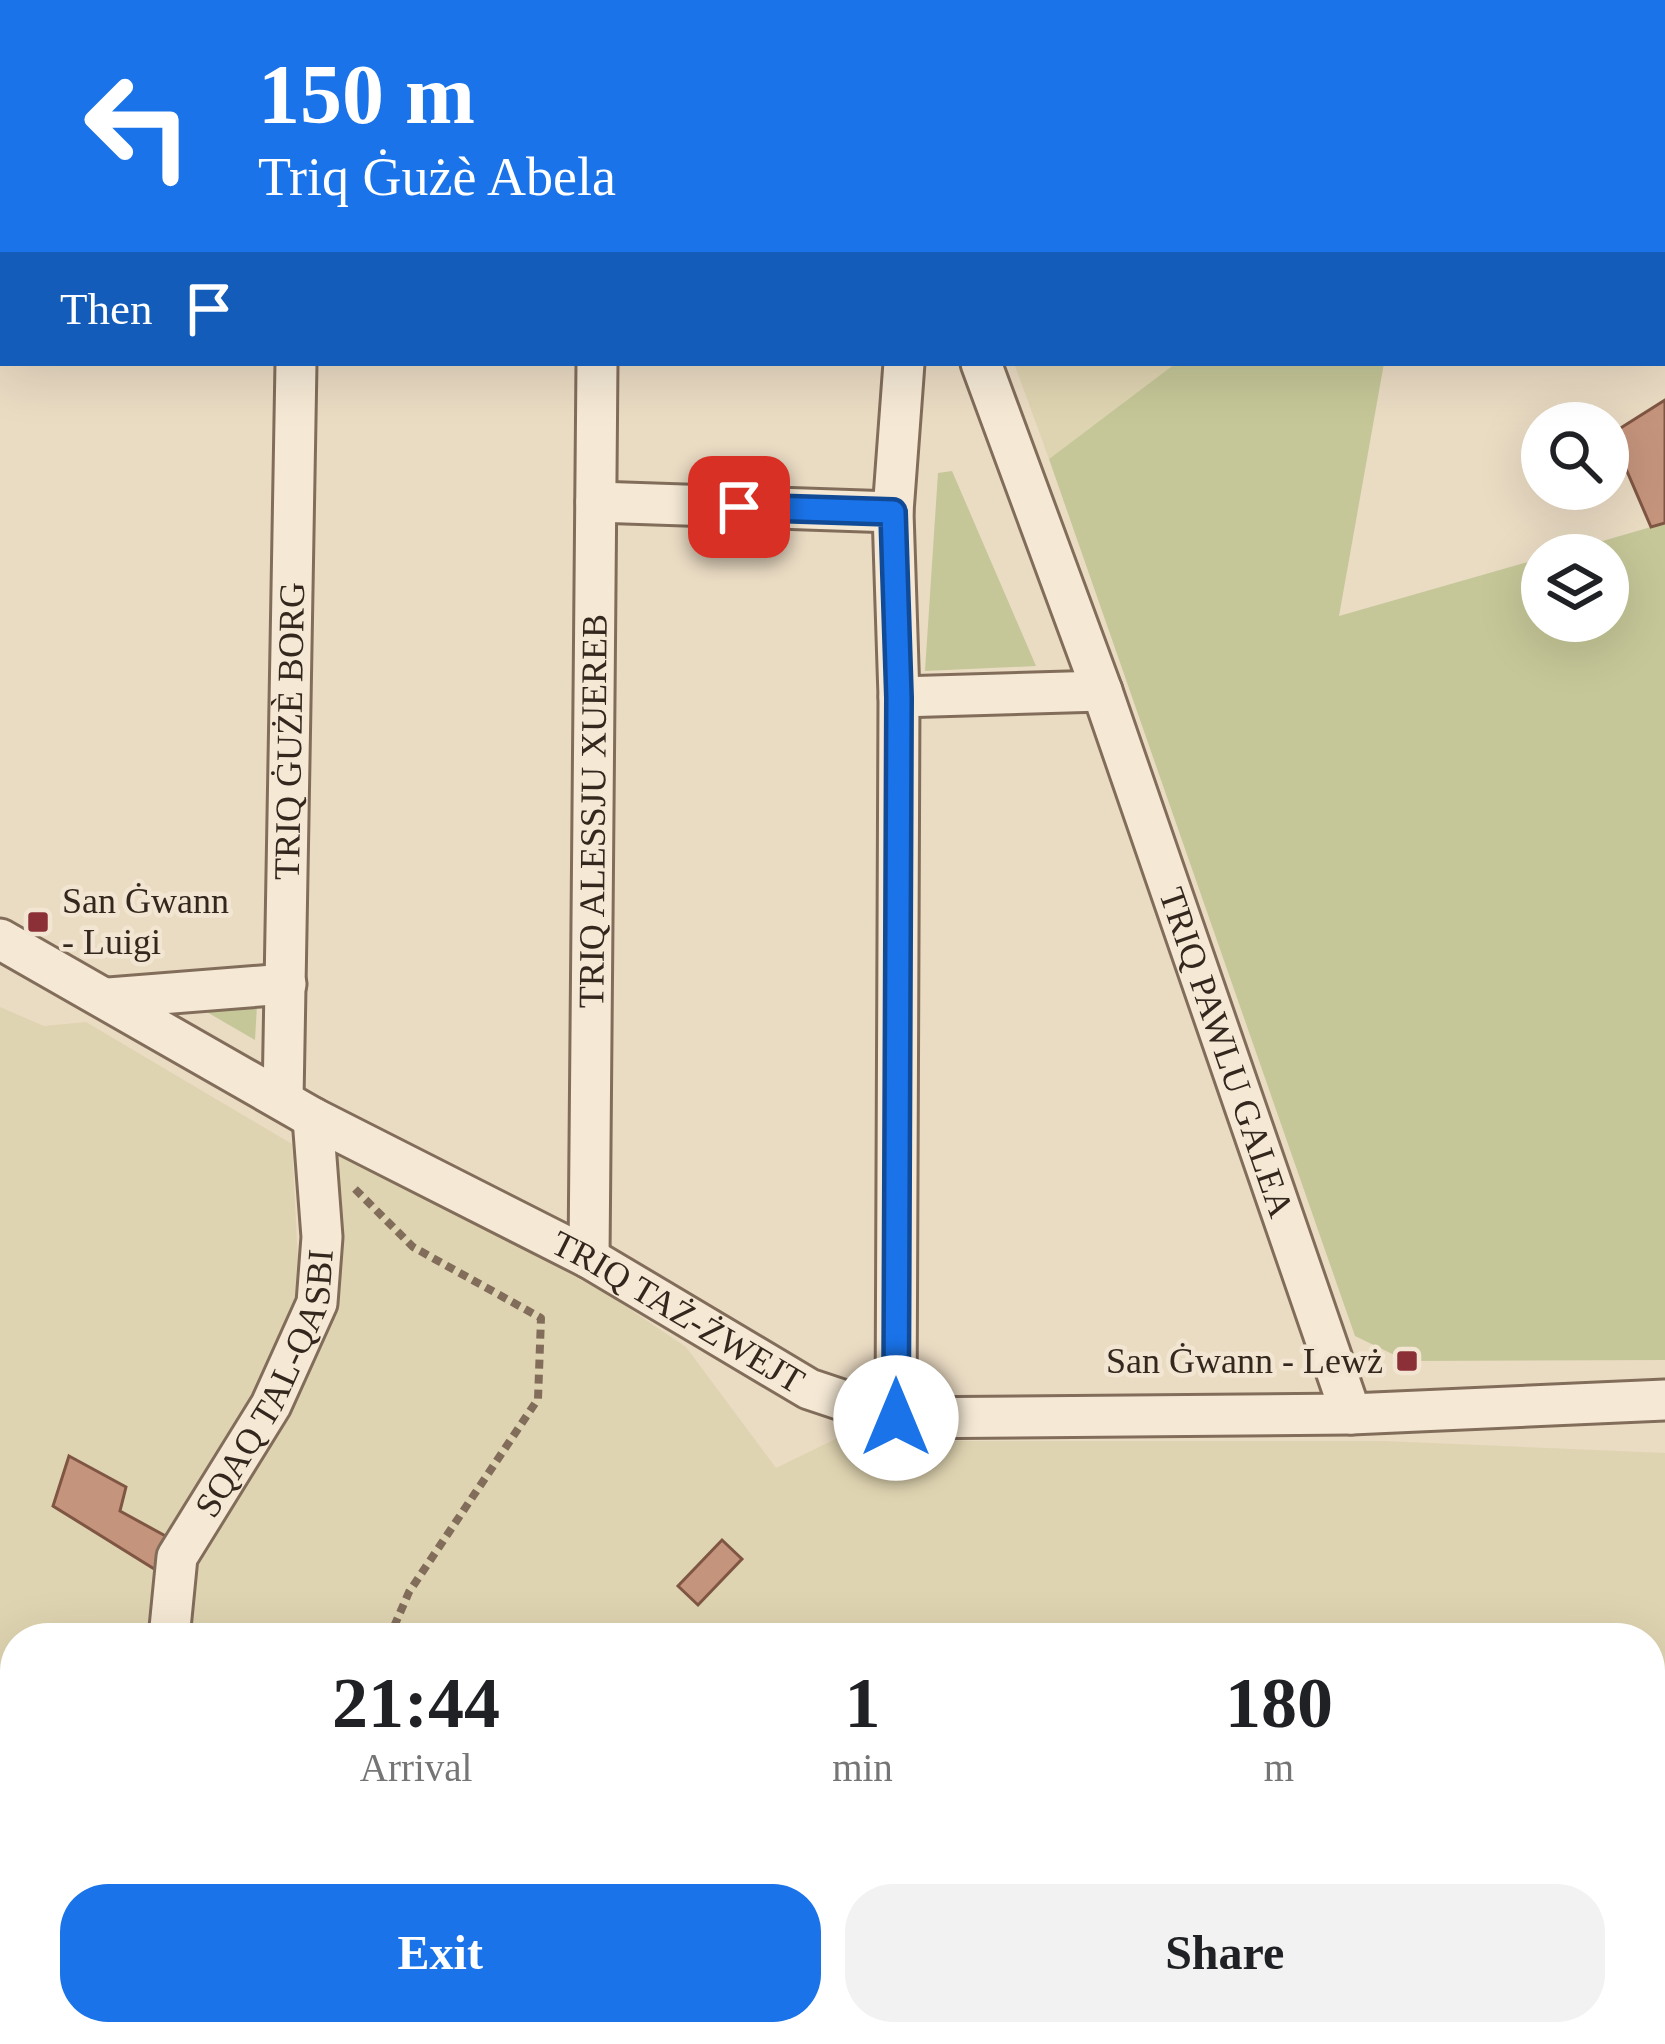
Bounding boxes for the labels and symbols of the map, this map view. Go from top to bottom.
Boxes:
pin [688,456,790,558]
street label: TRIQ ĠUŻÈ BORG [267,582,312,880]
street label: TRIQ ALESSJU XUEREB [571,614,615,1008]
place label: San Ġwann - Luigi [62,881,229,962]
street label: TRIQ PAWLU GALEA [1151,883,1302,1223]
marker: San Ġwann - Luigi [25,909,51,935]
street label: TRIQ TAŻ-ŻWEJT [545,1223,811,1401]
street label: SQAQ TAL-QASBI [187,1248,341,1524]
place label: San Ġwann - Lewż [1106,1341,1383,1381]
marker: San Ġwann - Lewż [1394,1348,1420,1374]
position arrow [833,1355,959,1481]

